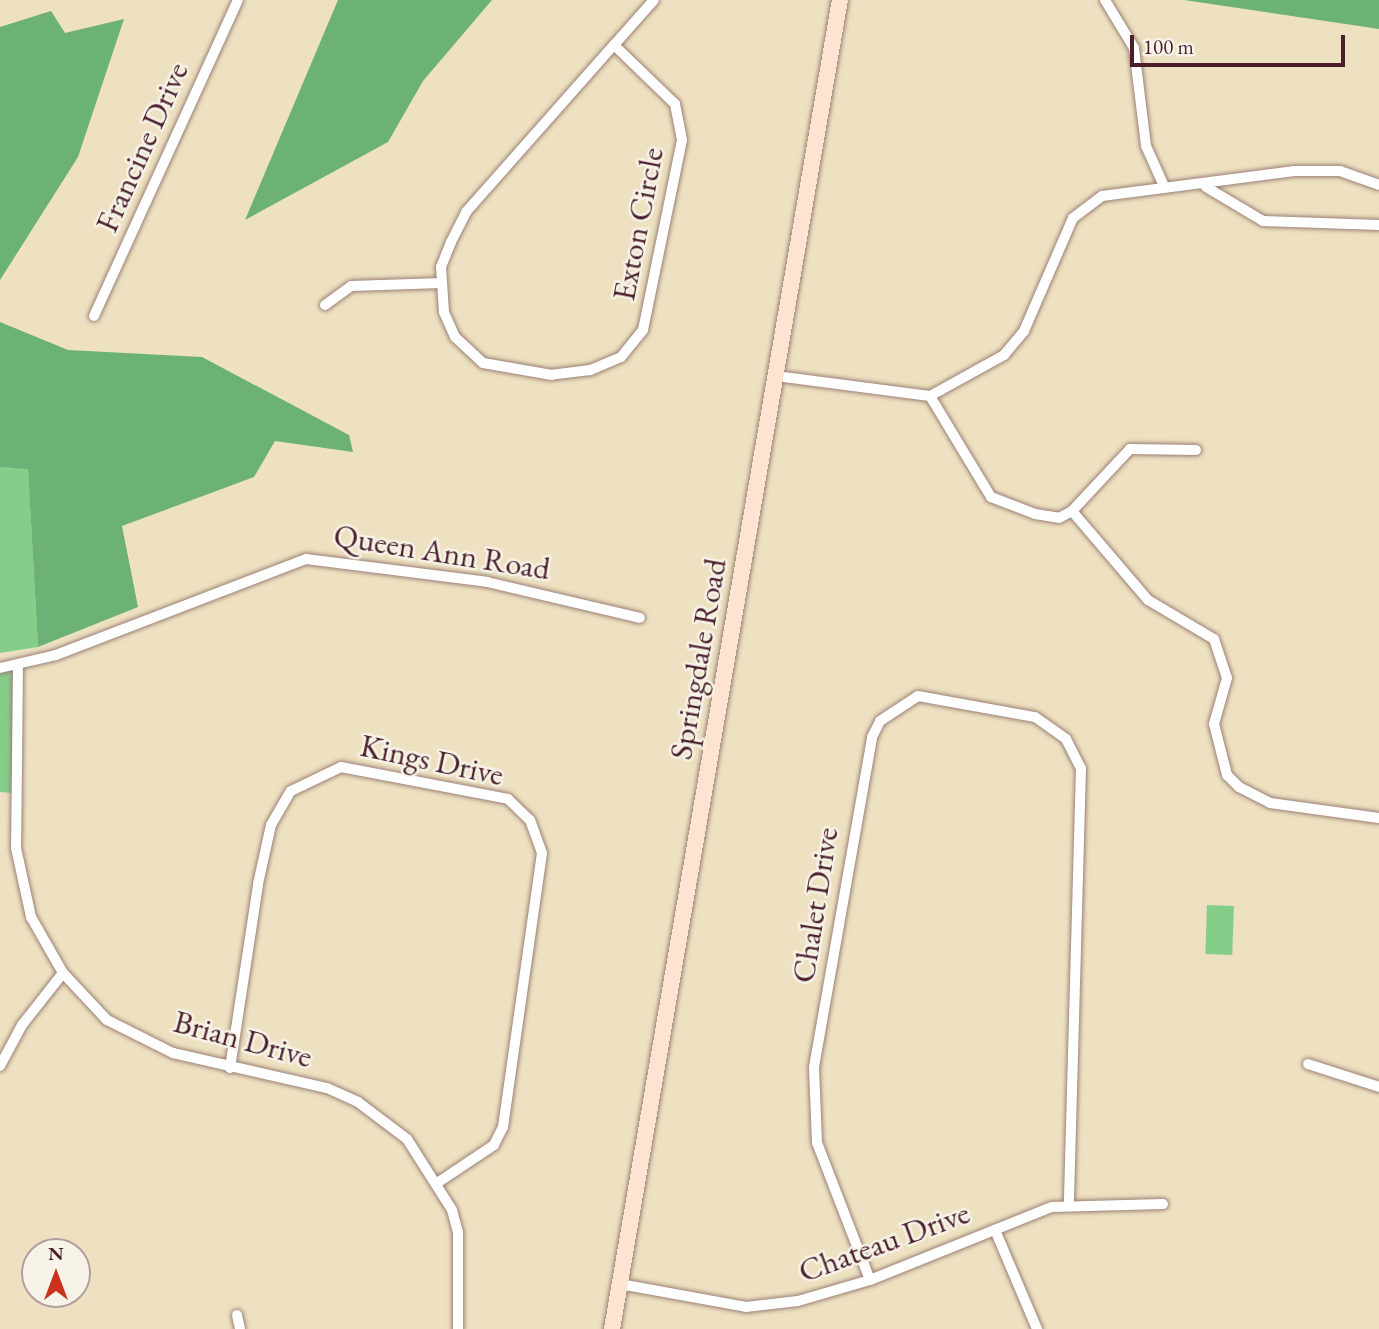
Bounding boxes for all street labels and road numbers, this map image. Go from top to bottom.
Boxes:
street label: Francine Drive [88,56,196,238]
street label: Exton Circle [604,144,672,304]
street label: Queen Ann Road [331,516,553,588]
street label: Springdale Road [661,556,735,762]
street label: Kings Drive [357,726,507,794]
street label: Chalet Drive [784,824,846,986]
street label: Brian Drive [170,1002,316,1076]
street label: Chateau Drive [793,1193,975,1291]

